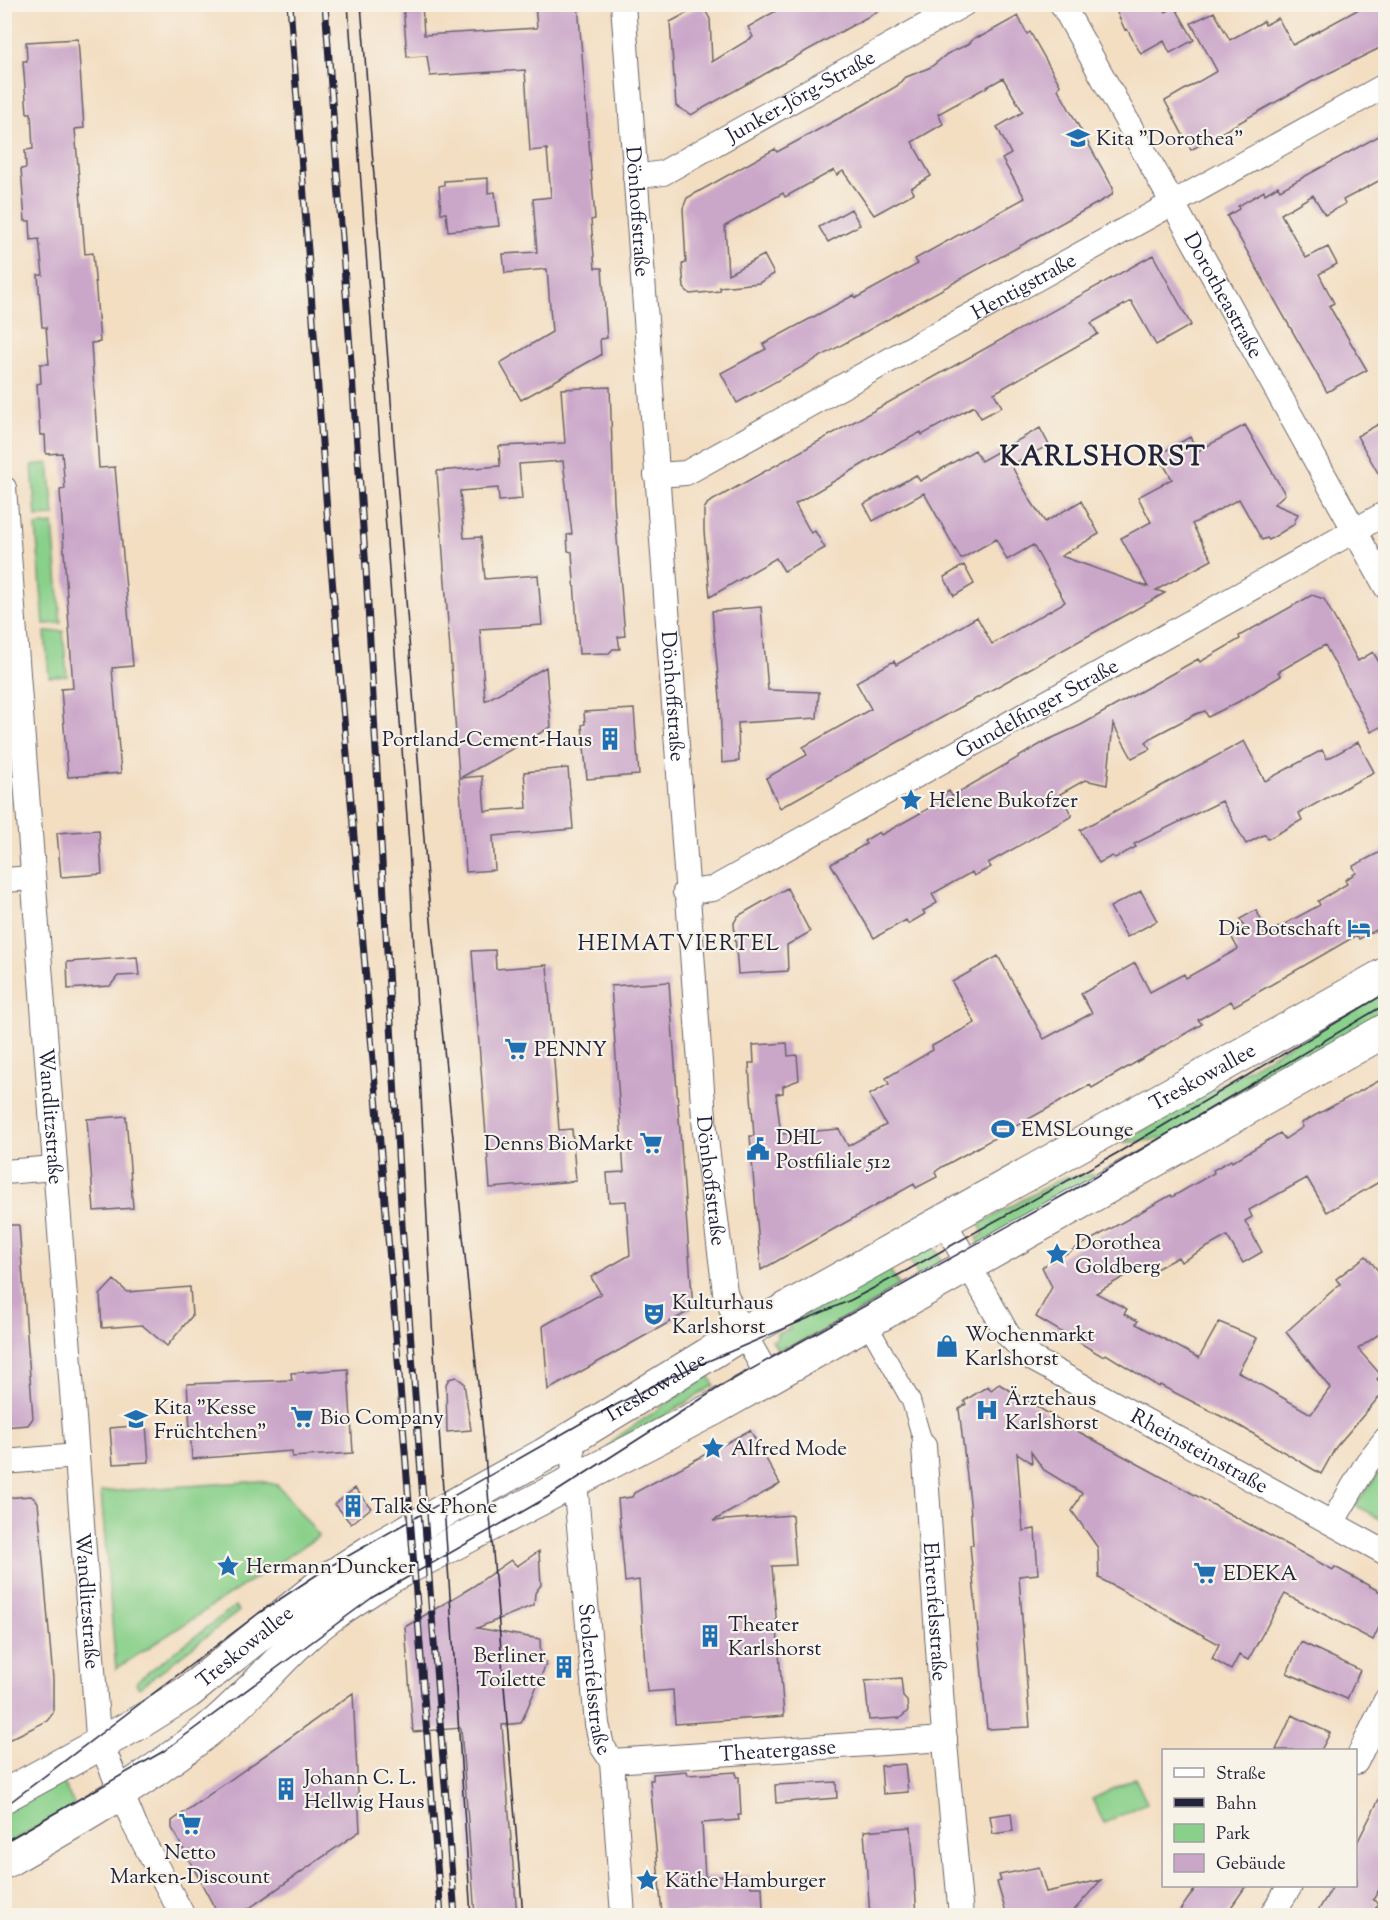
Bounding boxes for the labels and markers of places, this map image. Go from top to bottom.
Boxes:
school or university icon: Kita "Dorothea" [1065,125,1091,151]
place label: Kita "Dorothea" [1096,125,1244,155]
place label: Portland-Cement-Haus [382,726,592,756]
building icon: Portland-Cement-Haus [597,726,623,752]
place icon: Helene Bukofzer [898,787,924,813]
place label: Helene Bukofzer [929,787,1078,817]
place label: Die Botschaft [1218,915,1341,945]
hotel icon: Die Botschaft [1346,915,1372,941]
supermarket icon: PENNY [503,1036,529,1062]
place label: PENNY [534,1036,607,1066]
sports icon: EMSLounge [990,1116,1016,1142]
place label: EMSLounge [1021,1116,1134,1146]
place label: DHL Postfiliale 512 [776,1124,891,1178]
place label: Denns BioMarkt [484,1130,633,1160]
supermarket icon: Denns BioMarkt [638,1130,664,1156]
public building icon: DHL Postfiliale 512 [745,1136,771,1162]
place label: Dorothea Goldberg [1075,1229,1161,1283]
place icon: Dorothea Goldberg [1044,1241,1070,1267]
place label: Kulturhaus Karlshorst [672,1289,773,1343]
theatre icon: Kulturhaus Karlshorst [641,1301,667,1327]
place label: Wochenmarkt Karlshorst [965,1321,1094,1375]
shop icon: Wochenmarkt Karlshorst [934,1333,960,1359]
place label: Ärztehaus Karlshorst [1005,1385,1098,1439]
place label: Kita "Kesse Früchtchen" [154,1394,267,1448]
hospital icon: Ärztehaus Karlshorst [974,1397,1000,1423]
supermarket icon: Bio Company [289,1404,315,1430]
place label: Bio Company [320,1404,444,1434]
school or university icon: Kita "Kesse Früchtchen" [123,1406,149,1432]
place icon: Alfred Mode [700,1435,726,1461]
place label: Alfred Mode [731,1435,847,1465]
building icon: Talk & Phone [340,1493,366,1519]
place label: Talk & Phone [371,1493,497,1523]
place icon: Hermann Duncker [215,1553,241,1579]
place label: Hermann Duncker [246,1553,416,1583]
supermarket icon: EDEKA [1192,1560,1218,1586]
place label: EDEKA [1223,1560,1297,1590]
place label: Theater Karlshorst [728,1611,821,1665]
building icon: Theater Karlshorst [697,1623,723,1649]
place label: Berliner Toilette [474,1642,546,1696]
building icon: Berliner Toilette [551,1654,577,1680]
place label: Johann C. L. Hellwig Haus [303,1764,424,1818]
building icon: Johann C. L. Hellwig Haus [273,1776,299,1802]
supermarket icon: Netto Marken-Discount [177,1811,203,1837]
place label: Netto Marken-Discount [110,1839,270,1893]
place icon: Käthe Hamburger [634,1867,660,1893]
place label: Käthe Hamburger [665,1867,826,1897]

